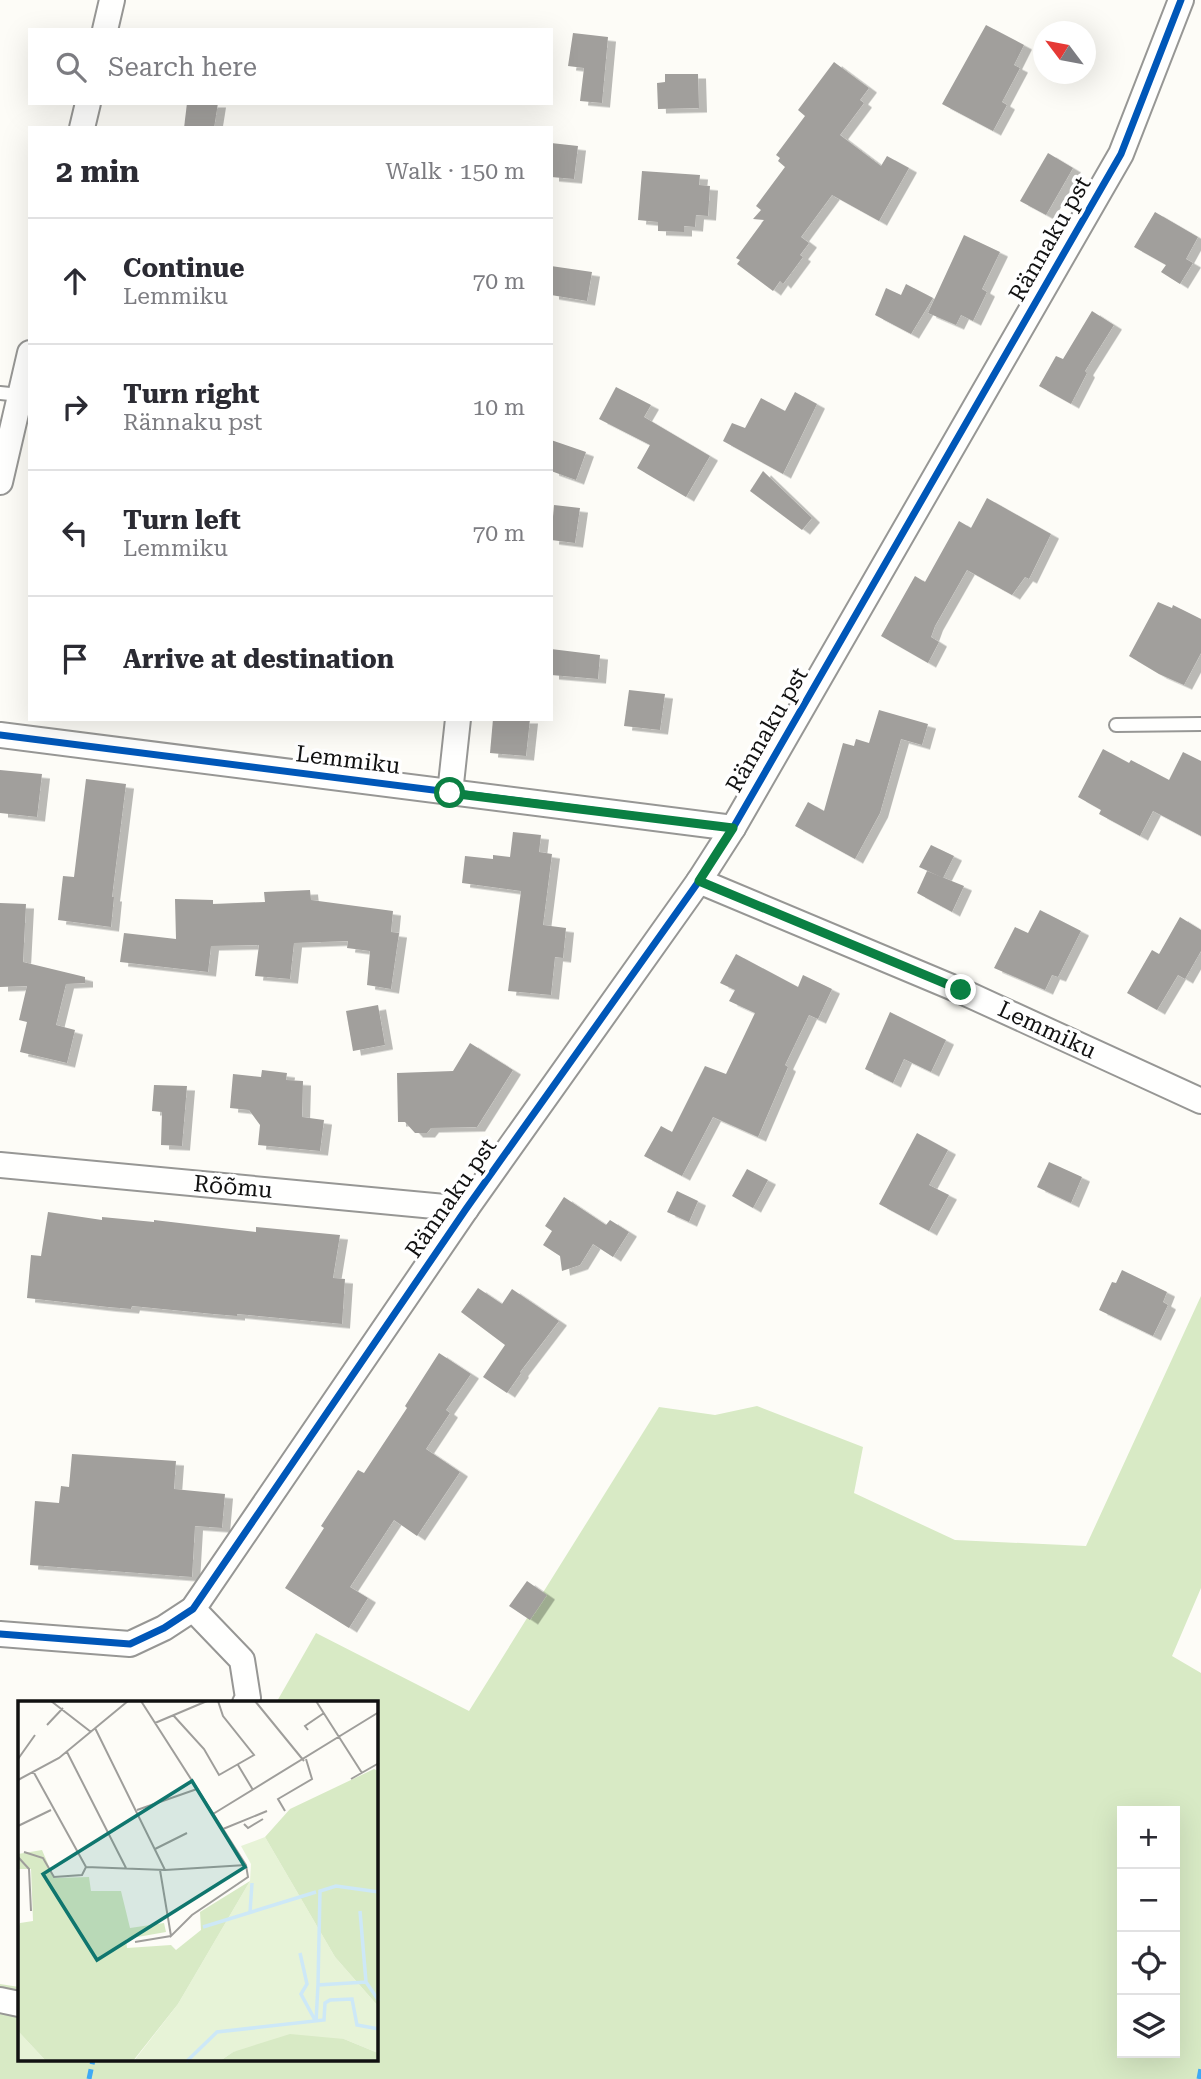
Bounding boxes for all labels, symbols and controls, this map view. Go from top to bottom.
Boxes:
north arrow [1033,21,1096,84]
search box [28,28,553,105]
icon: search [52,48,90,86]
text: Search here [108,52,257,82]
text: 2 min [56,154,139,189]
text: Walk · 150 m [386,158,525,185]
street label: Rännaku pst [1003,172,1097,306]
text: Continue [123,253,245,283]
icon: ahead [56,262,94,300]
text: 70 m [472,268,525,295]
text: Lemmiku [123,283,228,310]
text: Turn right [123,379,259,409]
icon: right [56,388,94,426]
text: 10 m [472,394,525,421]
text: Rännaku pst [123,409,262,436]
text: Turn left [123,505,241,535]
icon: left [56,514,94,552]
text: 70 m [472,520,525,547]
text: Lemmiku [123,535,228,562]
icon: arrive [56,640,94,678]
text: Arrive at destination [123,644,394,674]
street label: Rännaku pst [720,663,814,797]
street label: Lemmiku [294,740,402,780]
route start [434,777,465,808]
route end [945,974,976,1005]
street label: Lemmiku [994,996,1100,1064]
street label: Rännaku pst [400,1133,502,1263]
street label: Rõõmu [192,1170,274,1204]
inset map [18,1701,378,2062]
map controls [1117,1806,1180,2058]
button: + [1117,1806,1180,1869]
button: − [1117,1869,1180,1932]
button: locate [1117,1932,1180,1995]
button: layers [1117,1995,1180,2058]

